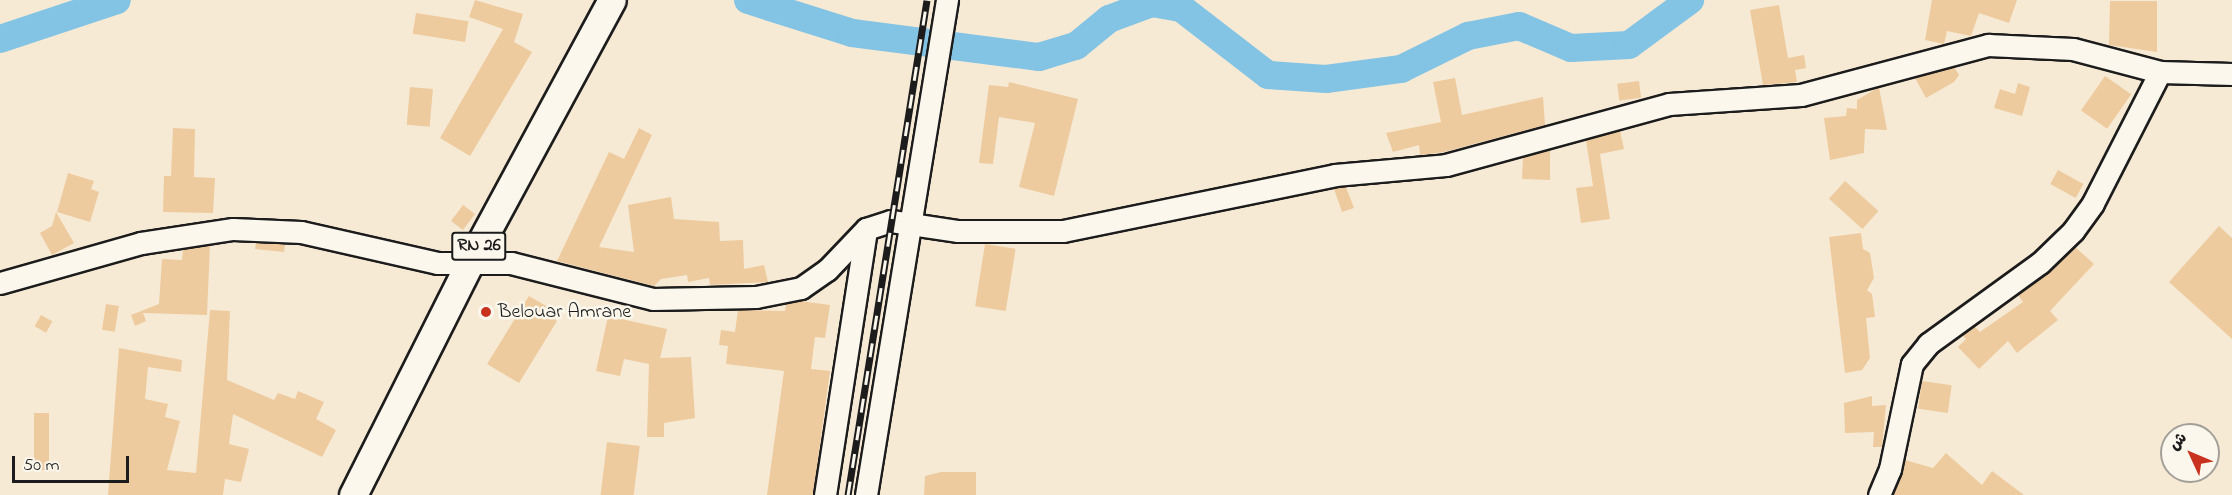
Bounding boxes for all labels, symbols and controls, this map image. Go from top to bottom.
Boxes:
road number: RN 26 [450,231,508,261]
place label: Belouar Amrane [498,300,631,324]
marker: Belouar Amrane [479,305,493,319]
north arrow [2160,423,2220,483]
text: ش [2164,427,2193,457]
scale bar [15,444,132,482]
text: 50 m [23,453,60,479]

